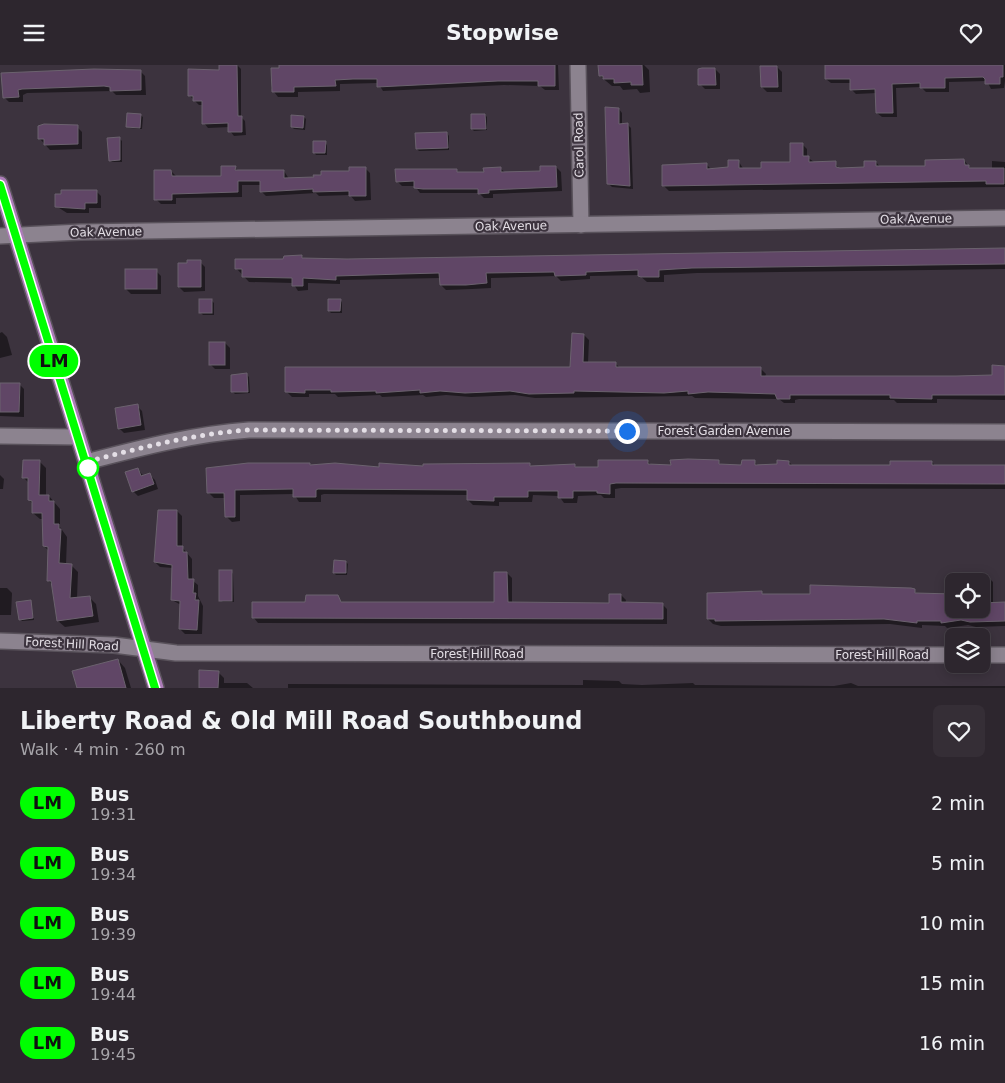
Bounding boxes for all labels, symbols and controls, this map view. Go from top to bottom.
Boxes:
icon: menu [20,19,48,47]
icon: heart [957,19,985,47]
text: Stopwise [446,20,559,45]
street label: Carol Road [571,112,587,178]
street label: Oak Avenue [880,211,952,227]
street label: Oak Avenue [475,218,547,234]
street label: Oak Avenue [70,224,142,240]
line badge: LM [32,345,76,377]
text: LM [39,350,69,371]
your location [615,419,640,444]
street label: Forest Garden Avenue [657,424,791,438]
unlabelled marker [77,457,99,479]
map controls [945,573,990,673]
button: locate [945,573,990,618]
button: layers [945,628,990,673]
street label: Forest Hill Road [25,635,119,653]
street label: Forest Hill Road [430,647,524,661]
street label: Forest Hill Road [835,648,929,662]
button: heart [933,705,985,757]
text: Liberty Road & Old Mill Road Southbound [20,707,583,735]
text: Walk · 4 min · 260 m [20,740,185,759]
text: Bus [90,783,129,805]
text: LM [33,792,62,813]
text: 2 min [931,792,985,814]
text: 19:31 [90,805,136,824]
text: Bus [90,843,129,865]
text: LM [33,852,62,873]
text: 5 min [931,852,985,874]
text: 19:34 [90,865,136,884]
text: Bus [90,903,129,925]
text: LM [33,912,62,933]
text: 10 min [919,912,985,934]
text: 19:39 [90,925,136,944]
text: Bus [90,963,129,985]
text: LM [33,972,62,993]
text: 15 min [919,972,985,994]
text: 19:44 [90,985,136,1004]
text: Bus [90,1023,129,1045]
text: LM [33,1032,62,1053]
text: 16 min [919,1032,985,1054]
text: 19:45 [90,1045,136,1064]

